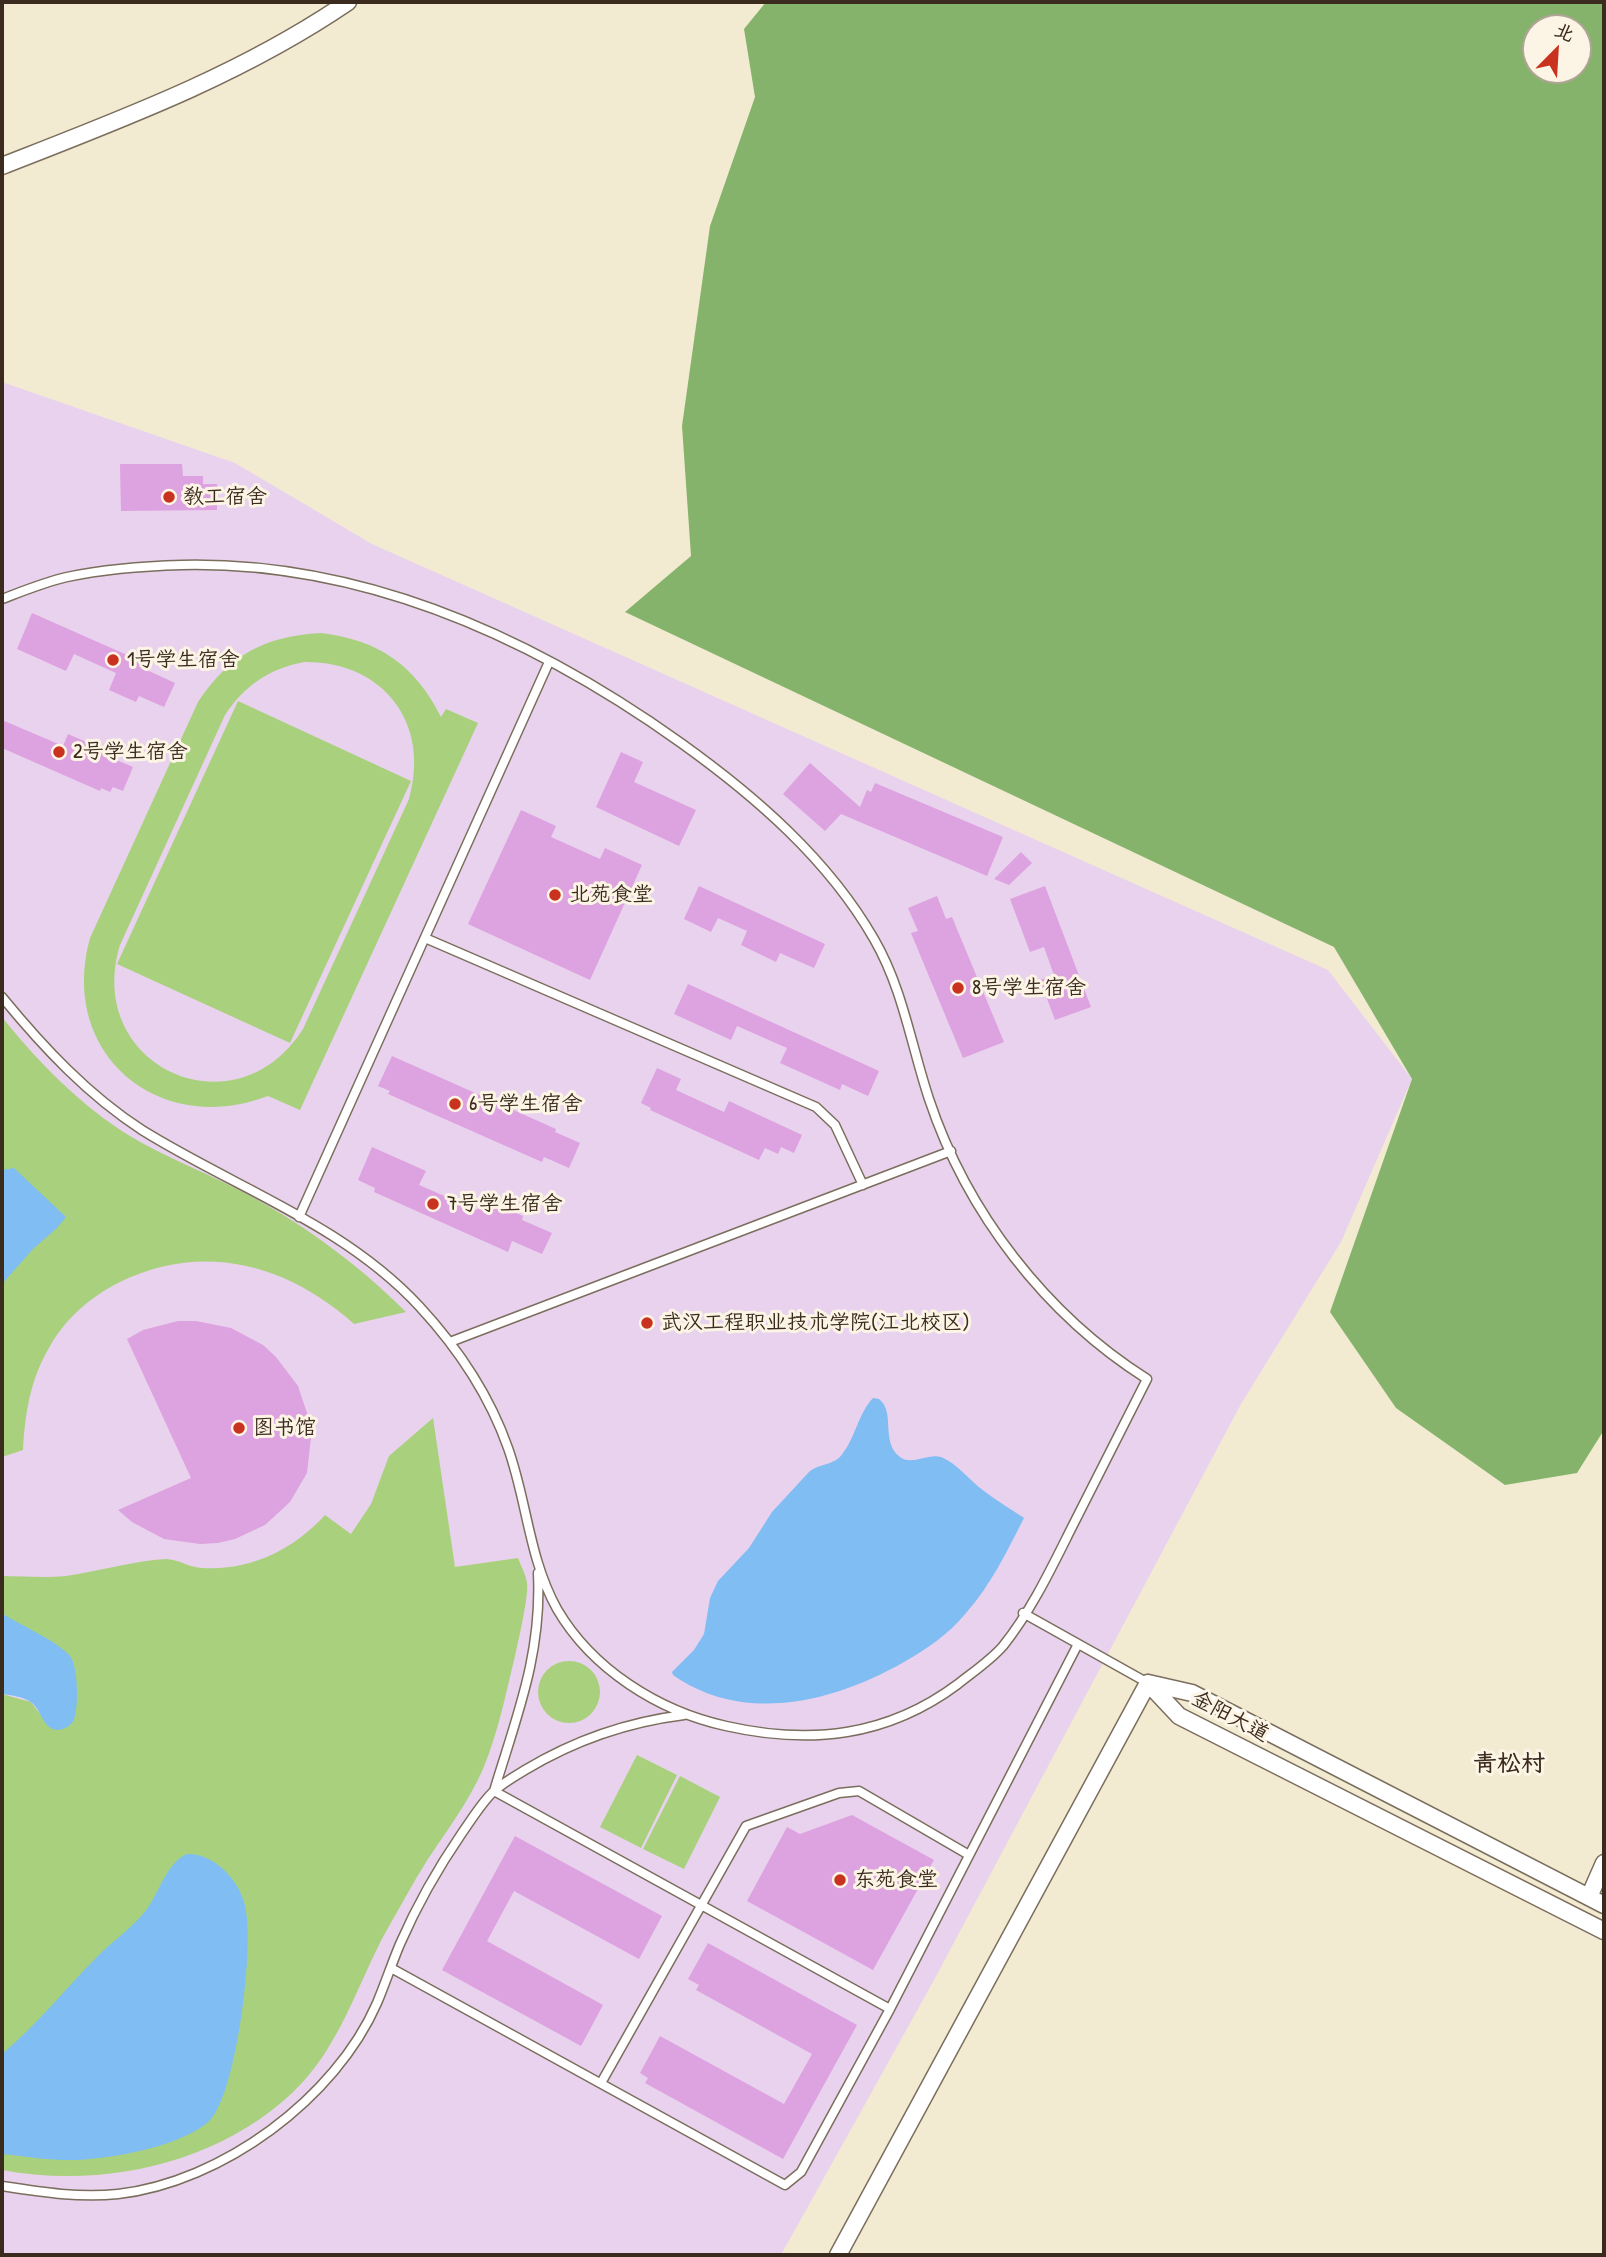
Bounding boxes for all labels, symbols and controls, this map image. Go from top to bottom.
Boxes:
north arrow [1522,14,1592,84]
text: 北 [1551,16,1579,47]
place label: 教工宿舍 [183,484,267,510]
marker: 教工宿舍 [161,489,177,505]
place label: 1号学生宿舍 [127,647,240,673]
marker: 1号学生宿舍 [105,652,121,668]
place label: 2号学生宿舍 [73,739,188,765]
marker: 2号学生宿舍 [51,744,67,760]
place label: 北苑食堂 [569,882,653,908]
marker: 北苑食堂 [547,887,563,903]
place label: 8号学生宿舍 [972,975,1086,1001]
marker: 8号学生宿舍 [950,980,966,996]
place label: 6号学生宿舍 [469,1091,582,1117]
marker: 6号学生宿舍 [447,1096,463,1112]
place label: 7号学生宿舍 [447,1191,562,1217]
marker: 7号学生宿舍 [425,1196,441,1212]
place label: 武汉工程职业技术学院(江北校区) [661,1310,970,1336]
marker: 武汉工程职业技术学院(江北校区) [639,1315,655,1331]
place label: 图书馆 [253,1415,316,1441]
marker: 图书馆 [231,1420,247,1436]
street label: 金阳大道 [1187,1686,1273,1748]
district label: 青松村 [1473,1751,1545,1779]
place label: 东苑食堂 [854,1867,938,1893]
marker: 东苑食堂 [832,1872,848,1888]

